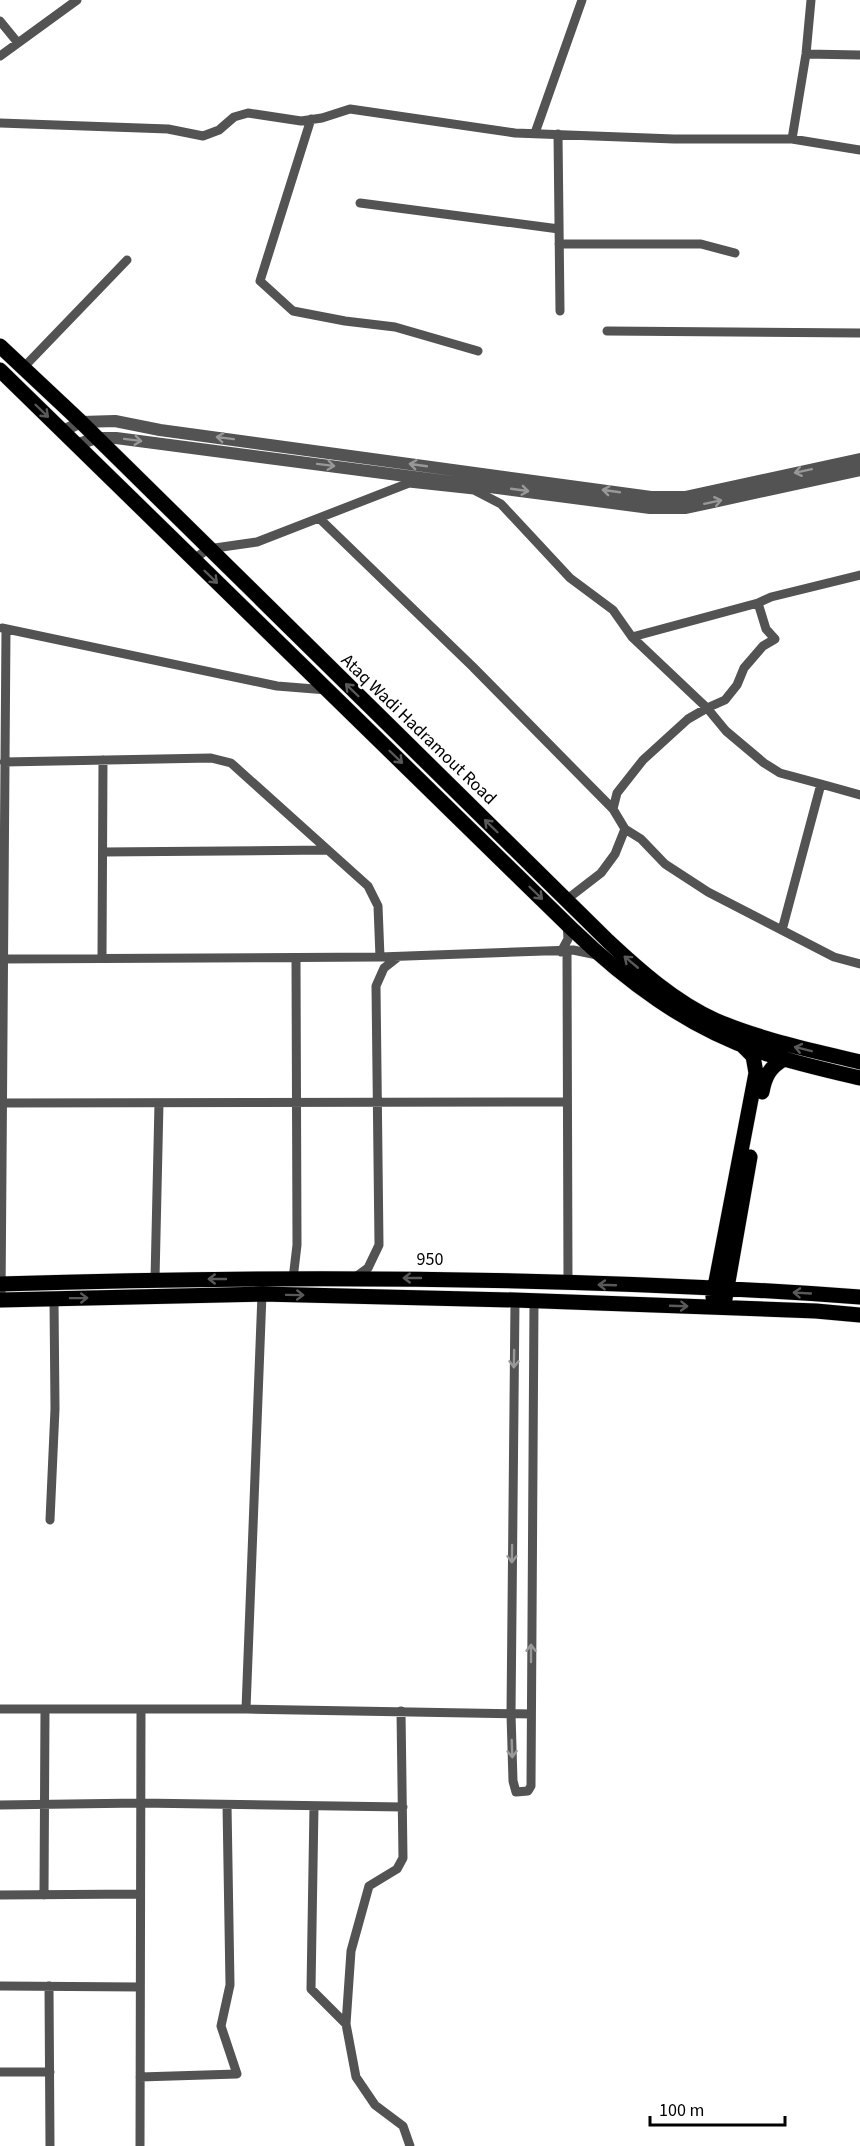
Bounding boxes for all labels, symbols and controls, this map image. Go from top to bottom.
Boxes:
one-way arrow [34,404,49,418]
one-way arrow [215,433,235,444]
one-way arrow [122,435,142,446]
one-way arrow [316,459,336,470]
one-way arrow [408,459,428,470]
one-way arrow [794,466,813,477]
one-way arrow [509,485,529,496]
one-way arrow [602,486,621,497]
one-way arrow [703,496,722,507]
one-way arrow [204,569,219,584]
street label: Ataq Wadi Hadramout Road [335,648,502,810]
one-way arrow [344,683,359,697]
one-way arrow [389,749,404,764]
one-way arrow [483,819,498,834]
one-way arrow [528,885,543,900]
one-way arrow [624,955,639,969]
one-way arrow [794,1042,813,1054]
street label: 950 [417,1247,443,1272]
one-way arrow [402,1272,422,1284]
one-way arrow [207,1273,227,1285]
one-way arrow [597,1279,617,1290]
one-way arrow [792,1288,812,1299]
one-way arrow [285,1289,305,1301]
one-way arrow [69,1293,89,1304]
one-way arrow [669,1301,689,1312]
one-way arrow [508,1348,520,1368]
one-way arrow [506,1543,518,1563]
one-way arrow [525,1643,537,1663]
one-way arrow [506,1738,518,1758]
scale bar [650,2089,785,2127]
text: 100 m [659,2098,704,2123]

